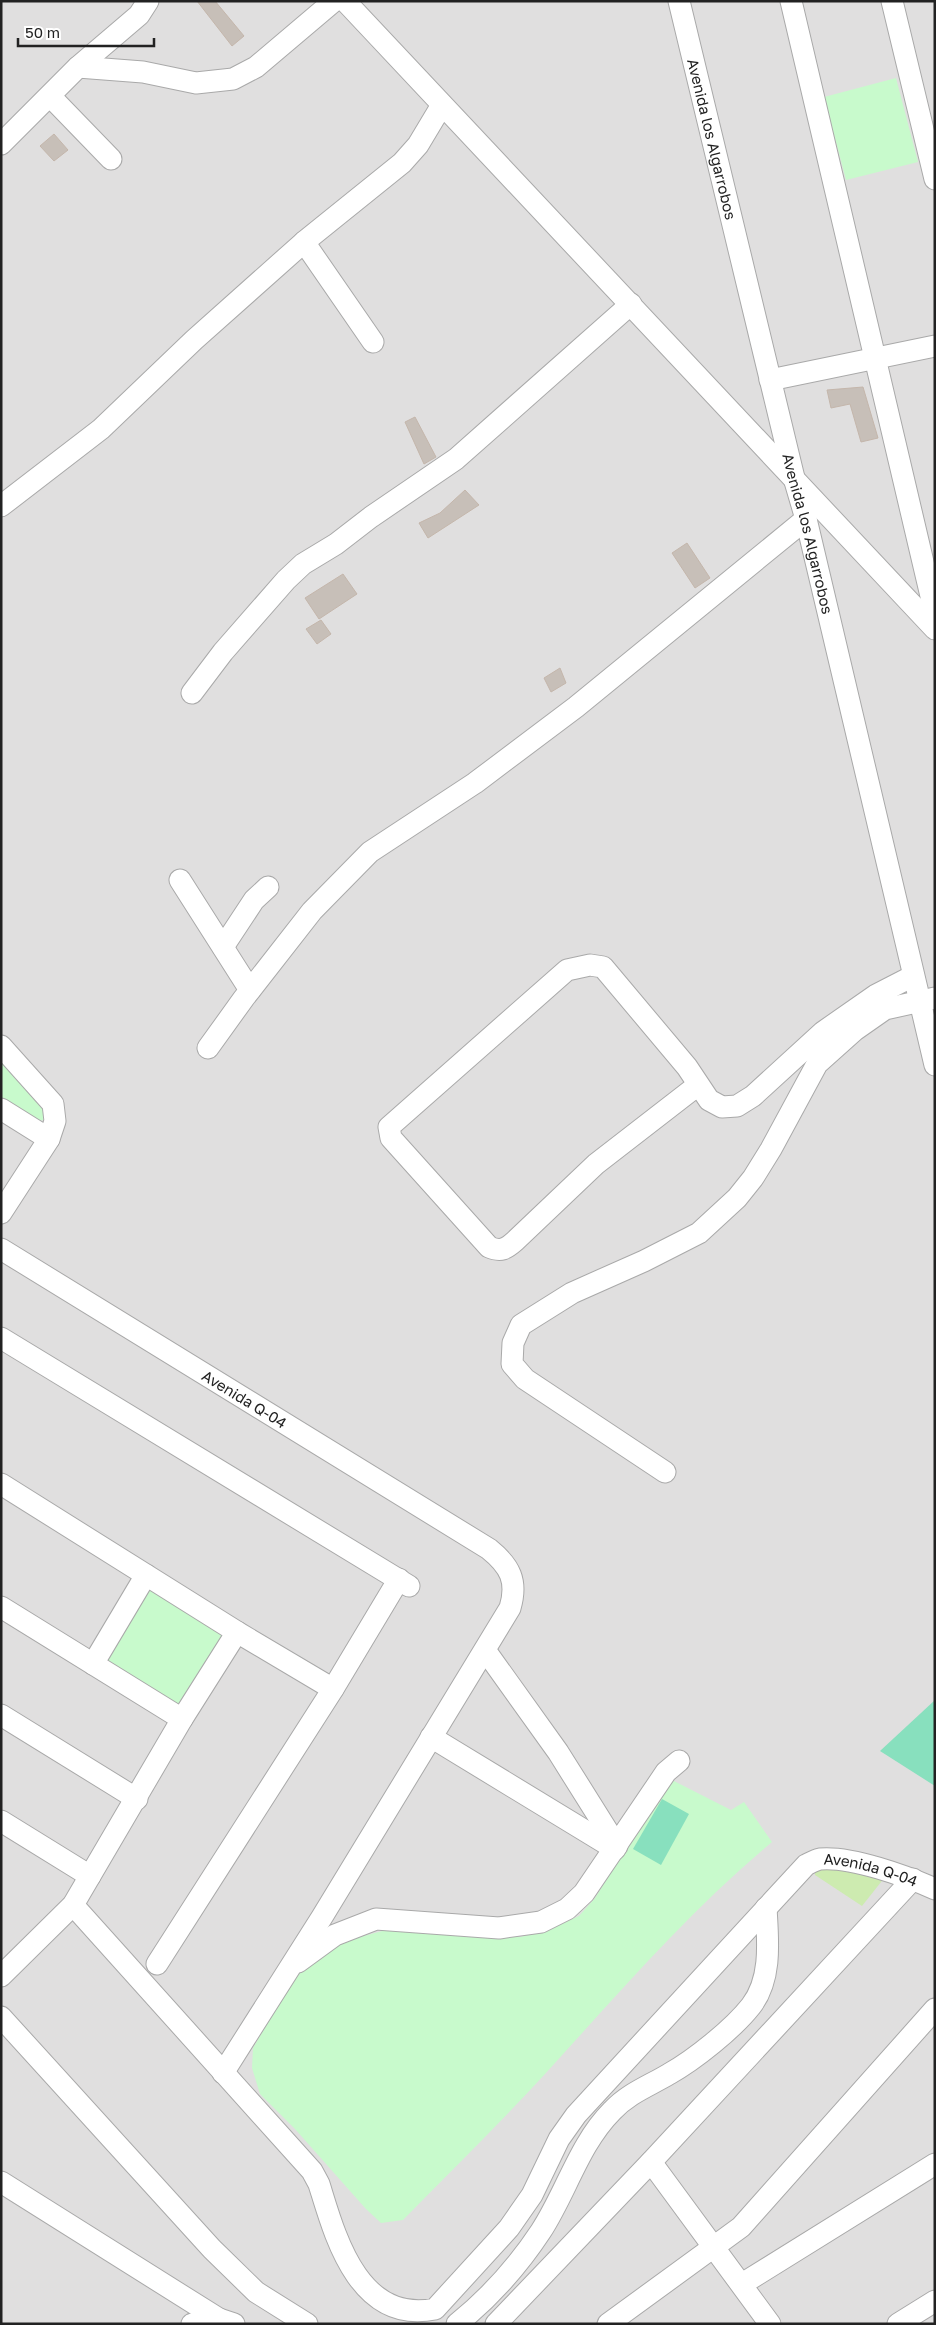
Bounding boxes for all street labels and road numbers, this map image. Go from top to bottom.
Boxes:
street label: Avenida los Algarrobos [684,57,740,221]
street label: Avenida los Algarrobos [779,451,837,616]
street label: Avenida Q-04 [199,1366,290,1432]
street label: Avenida Q-04 [824,1850,920,1890]

